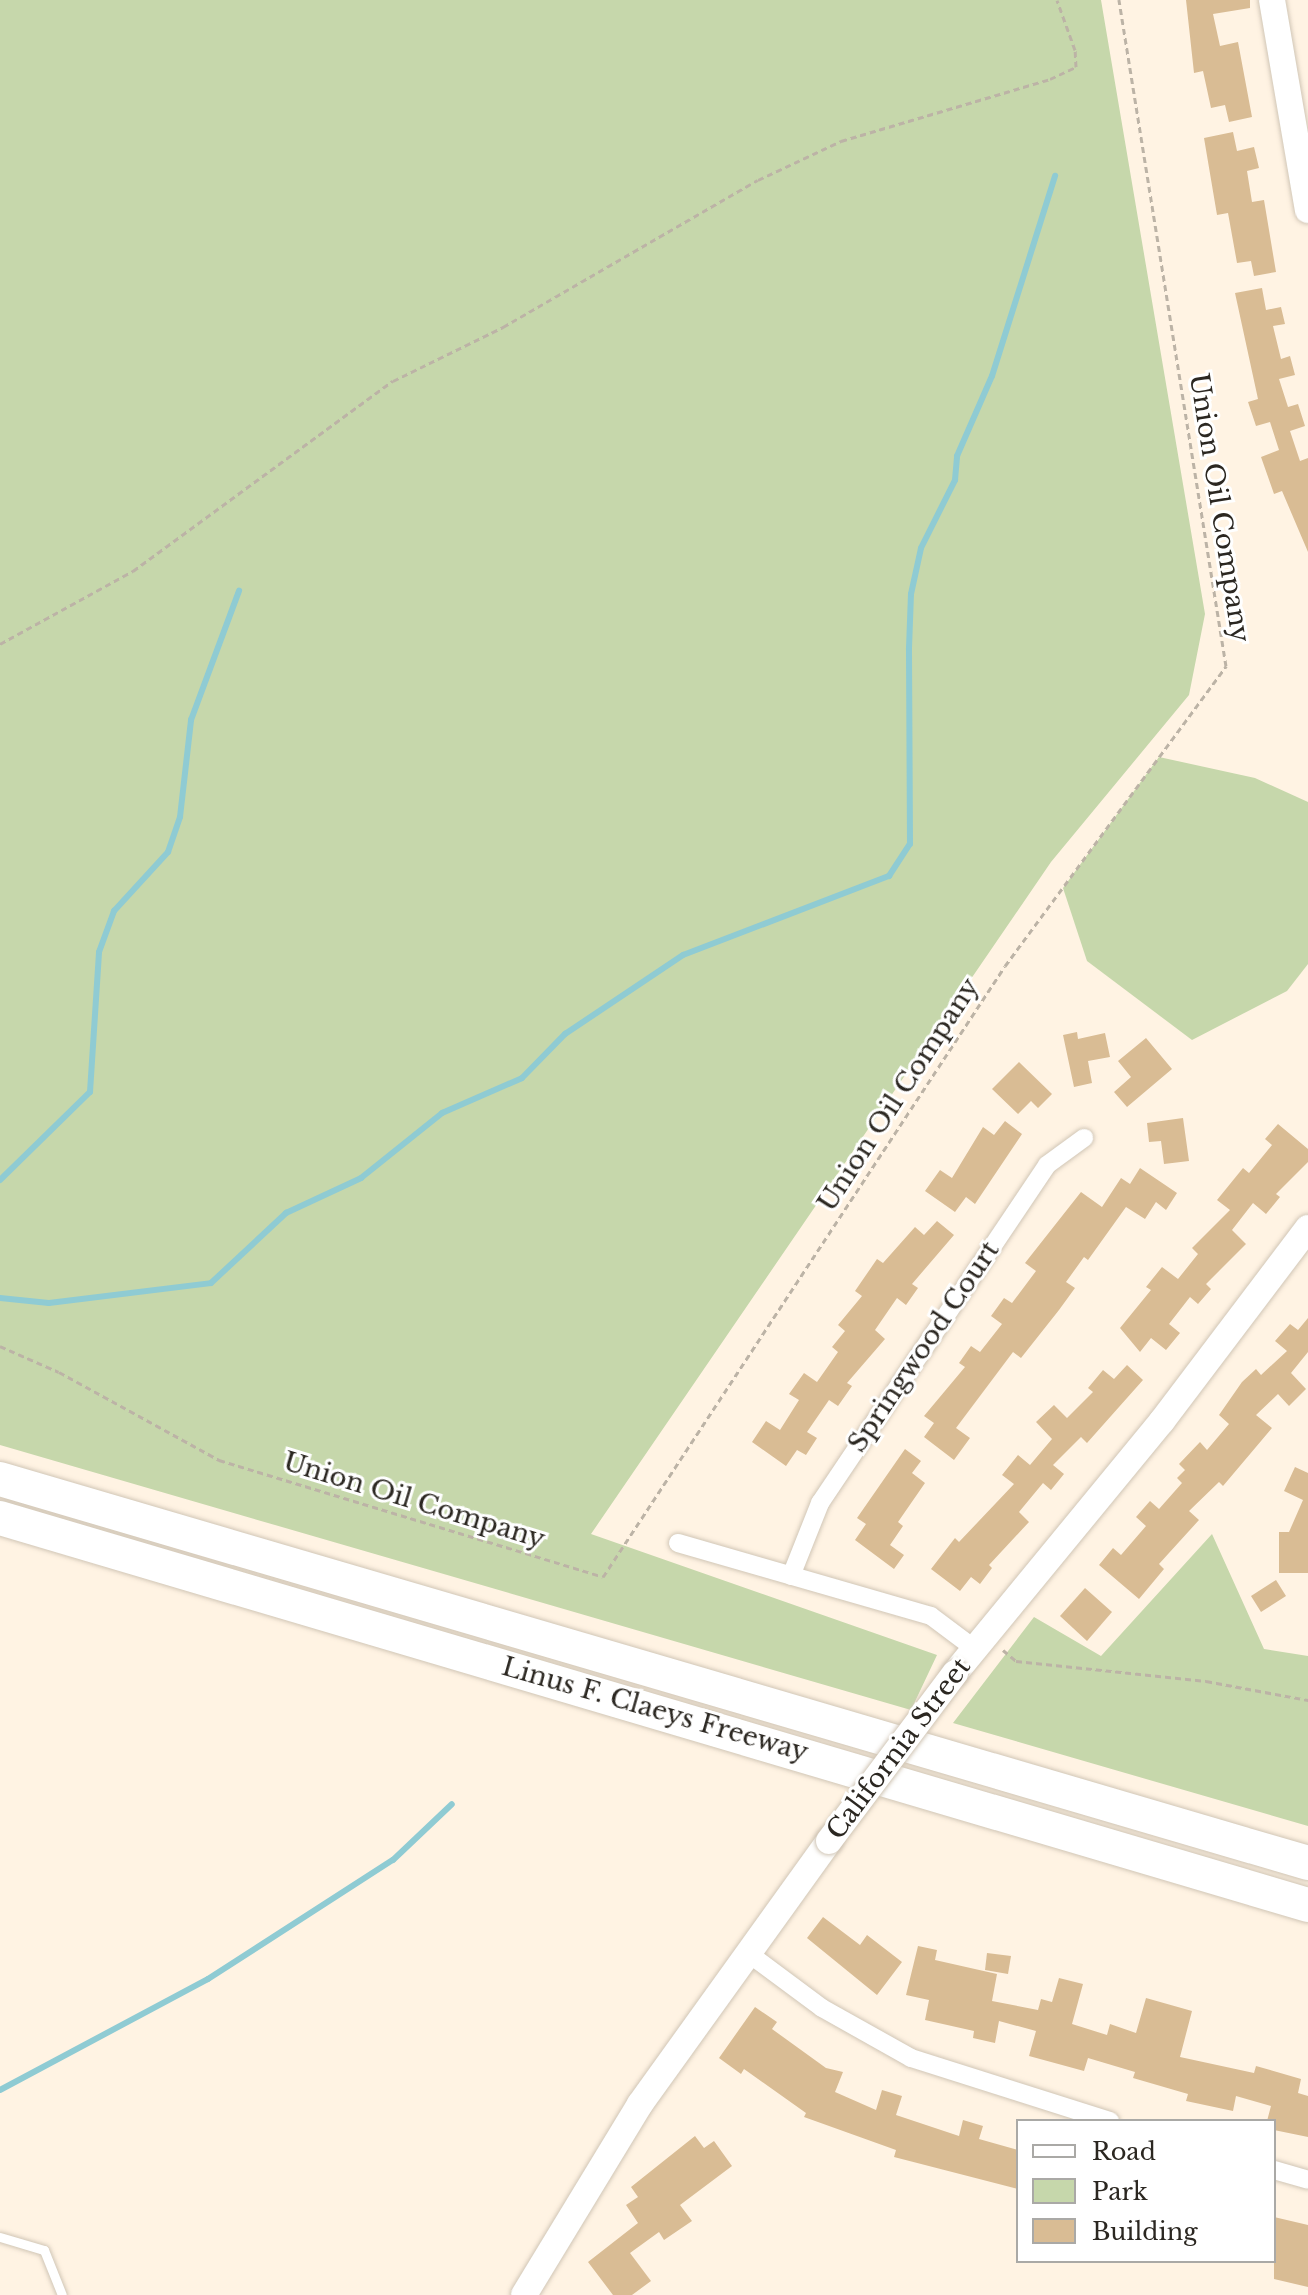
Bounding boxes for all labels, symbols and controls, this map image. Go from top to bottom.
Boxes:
street label: Union Oil Company [1182,371,1256,645]
street label: Union Oil Company [812,972,986,1218]
street label: Springwood Court [842,1236,1006,1458]
street label: Union Oil Company [279,1446,549,1556]
street label: Linus F. Claeys Freeway [498,1651,812,1769]
street label: California Street [821,1652,977,1846]
legend [1016,2119,1276,2263]
text: Road [1092,2137,1156,2166]
text: Park [1092,2177,1148,2206]
text: Building [1092,2217,1198,2246]

